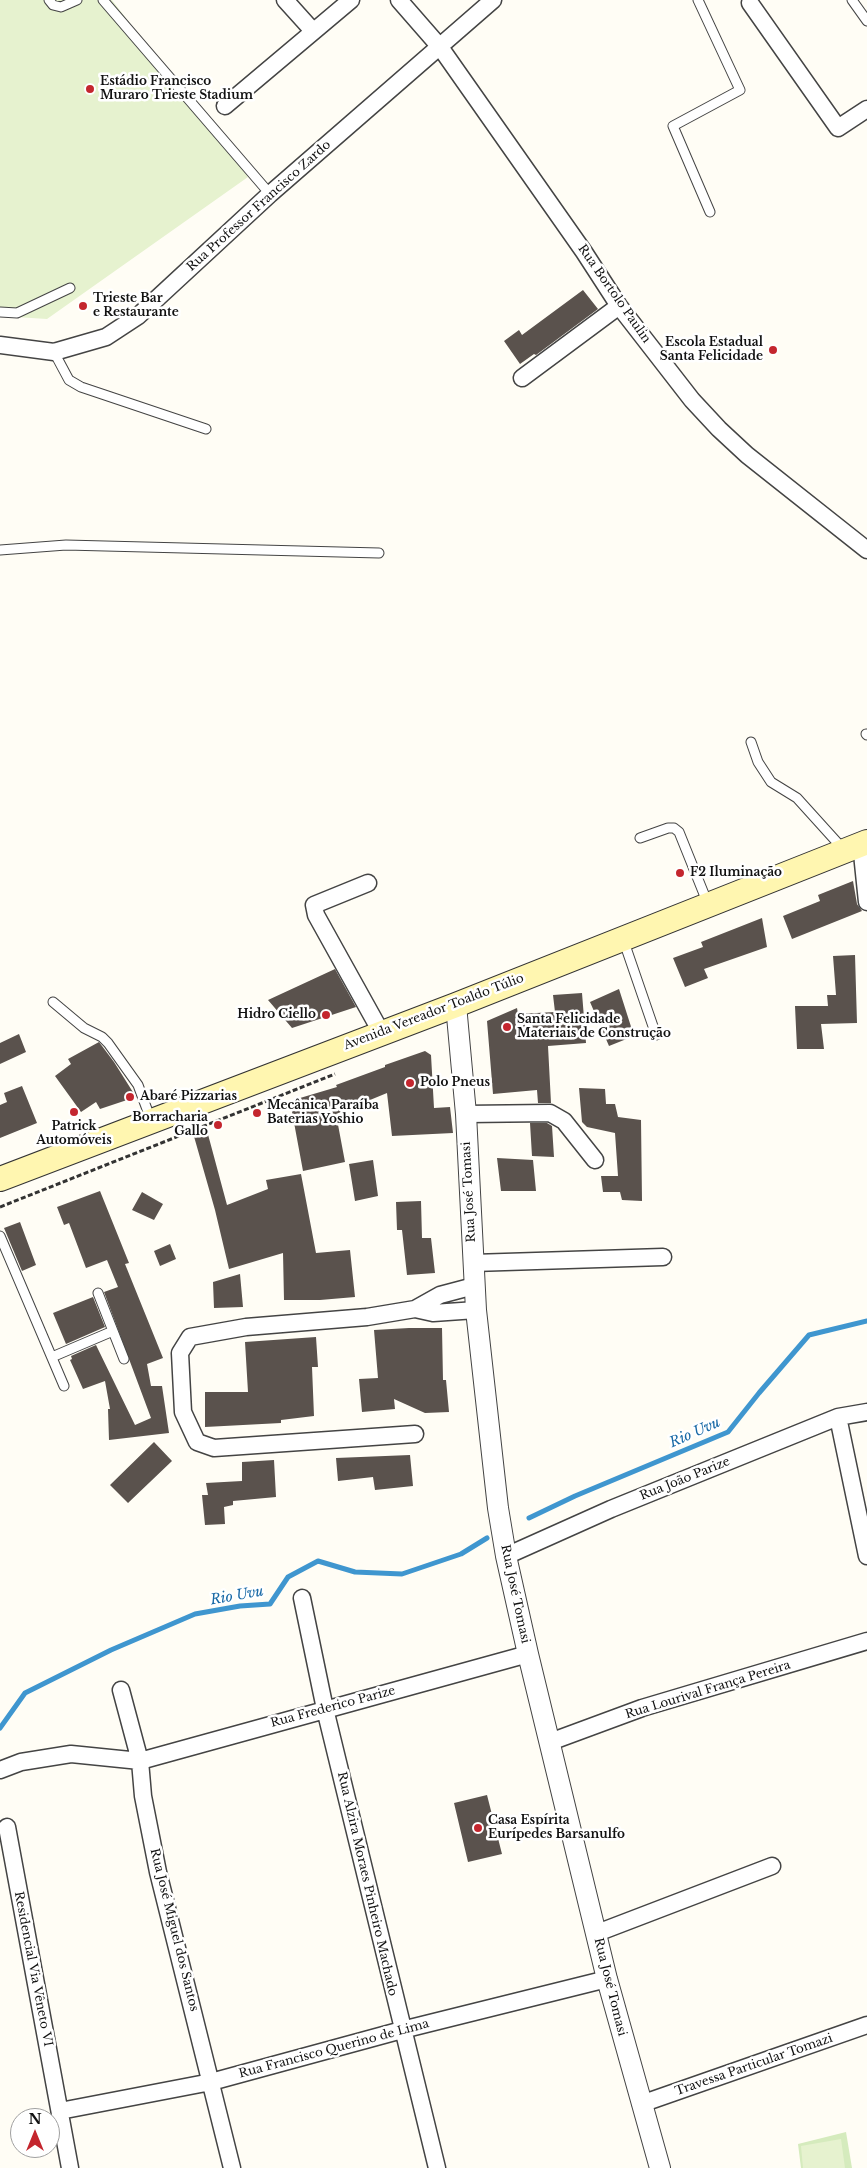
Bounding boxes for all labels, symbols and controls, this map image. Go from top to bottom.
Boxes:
place label: Estádio Francisco Muraro Trieste Stadium [100,75,253,103]
marker: Estádio Francisco Muraro Trieste Stadium [84,83,96,95]
street label: Rua Professor Francisco Zardo [184,138,334,274]
street label: Rua Bortolo Paulin [575,242,653,346]
place label: Trieste Bar e Restaurante [93,292,179,320]
marker: Trieste Bar e Restaurante [77,300,89,312]
place label: Escola Estadual Santa Felicidade [660,336,763,364]
marker: Escola Estadual Santa Felicidade [767,344,779,356]
place label: F2 Iluminação [690,866,782,880]
marker: F2 Iluminação [674,867,686,879]
street label: Avenida Vereador Toaldo Túlio [342,971,526,1053]
place label: Hidro Ciello [237,1008,316,1022]
marker: Hidro Ciello [320,1009,332,1021]
place label: Santa Felicidade Materiais de Construção [517,1013,671,1041]
marker: Santa Felicidade Materiais de Construção [501,1021,513,1033]
place label: Polo Pneus [420,1076,490,1090]
marker: Polo Pneus [404,1077,416,1089]
place label: Abaré Pizzarias [140,1090,237,1104]
marker: Abaré Pizzarias [124,1091,136,1103]
place label: Mecânica Paraíba Baterias Yoshio [267,1099,379,1127]
marker: Patrick Automóveis [68,1106,80,1118]
marker: Mecânica Paraíba Baterias Yoshio [251,1107,263,1119]
place label: Borracharia Gallo [132,1111,208,1139]
marker: Borracharia Gallo [212,1119,224,1131]
place label: Patrick Automóveis [36,1120,112,1148]
street label: Rua José Tomasi [459,1141,479,1243]
water label: Rio Uvu [667,1414,723,1452]
street label: Rua João Parize [638,1454,732,1504]
street label: Rua José Tomasi [497,1543,533,1645]
water label: Rio Uvu [209,1583,265,1609]
street label: Rua Lourival França Pereira [624,1658,792,1722]
street label: Rua Frederico Parize [269,1683,397,1731]
street label: Rua Alzira Moraes Pinheiro Machado [334,1770,400,1998]
place label: Casa Espírita Eurípedes Barsanulfo [488,1814,625,1842]
marker: Casa Espírita Eurípedes Barsanulfo [472,1822,484,1834]
street label: Rua José Miguel dos Santos [147,1847,201,2013]
street label: Residencial Via Vêneto VI [11,1890,55,2048]
street label: Rua José Tomasi [591,1936,629,2038]
street label: Rua Francisco Querino de Lima [237,2017,431,2081]
street label: Travessa Particular Tomazi [673,2031,835,2099]
north arrow [10,2108,60,2158]
text: N [28,2110,42,2128]

